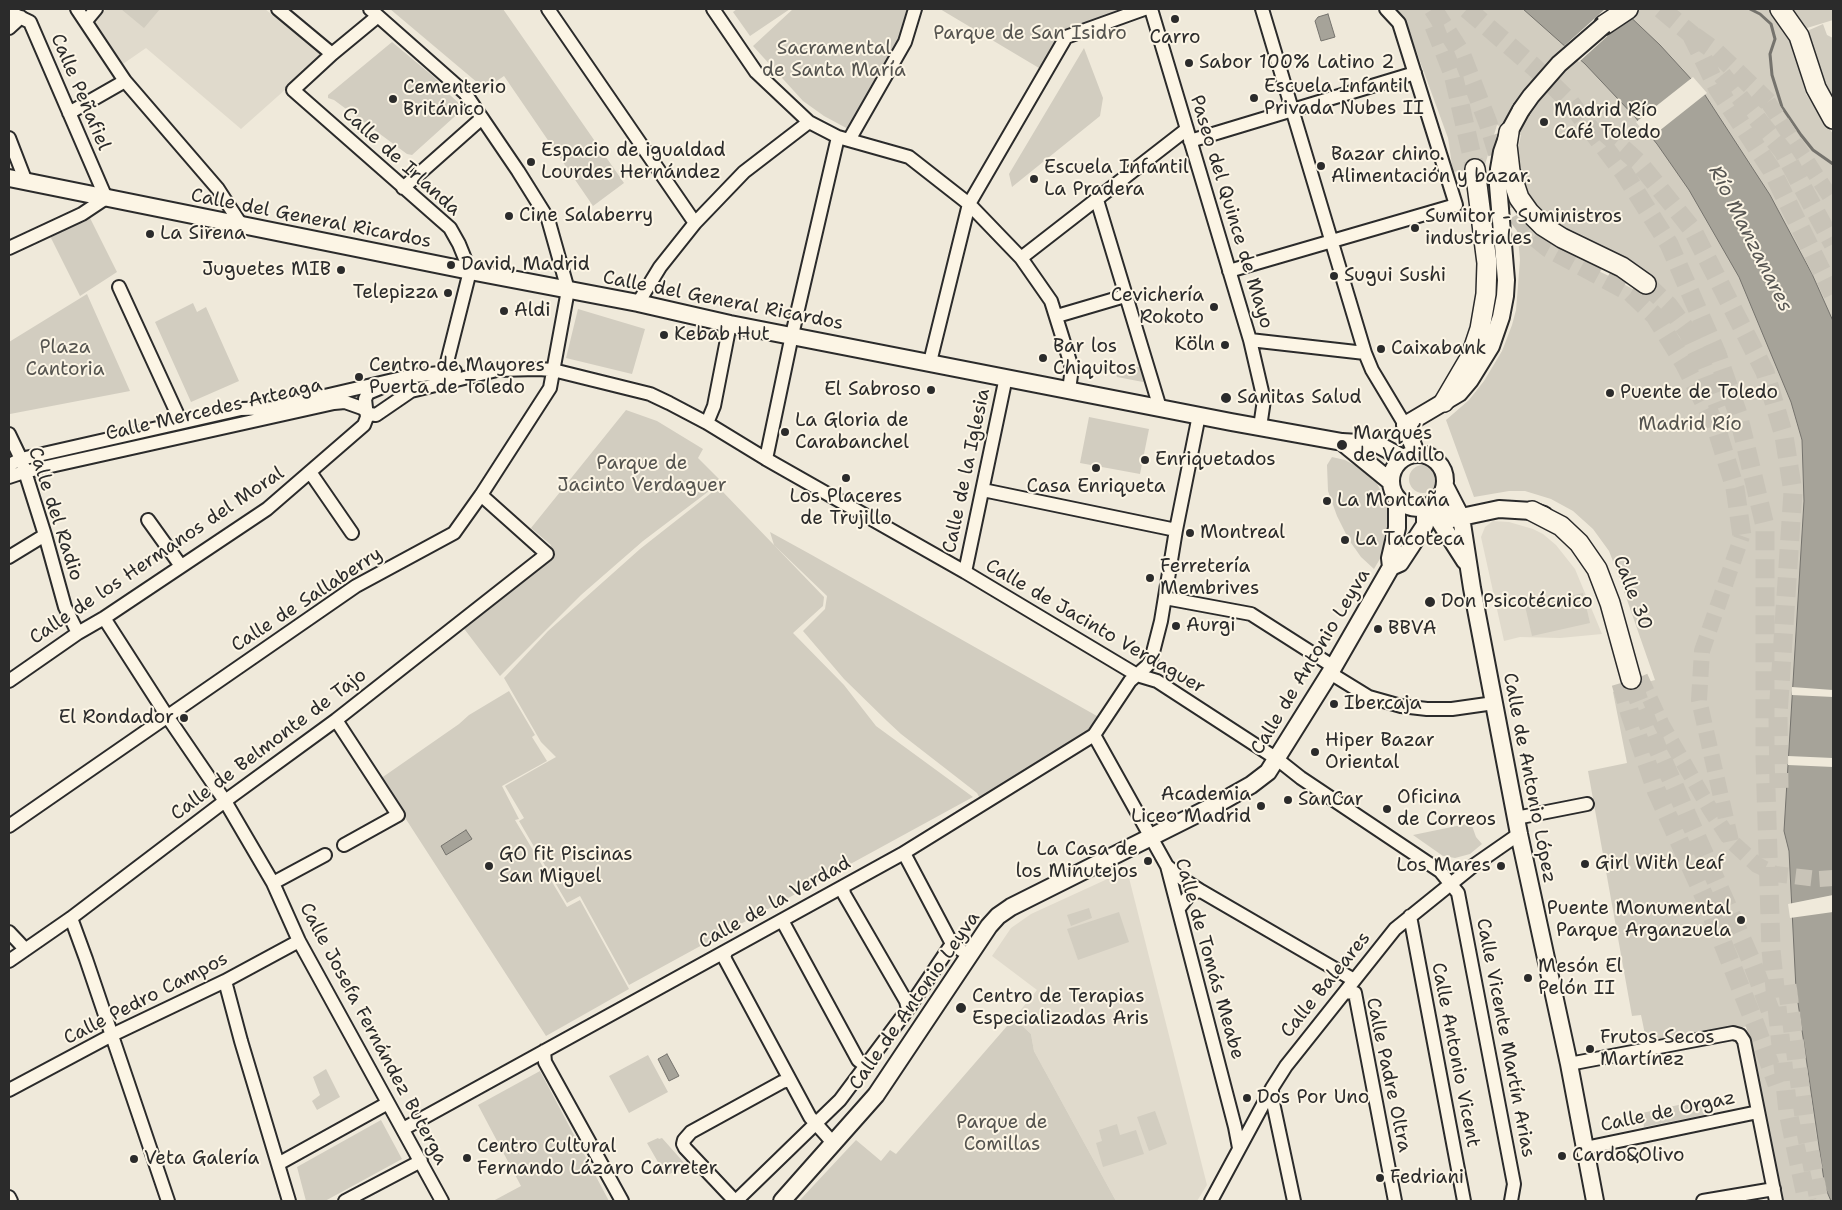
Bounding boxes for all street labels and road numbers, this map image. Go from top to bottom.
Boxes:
street label: Calle Peñafiel [45,30,115,154]
street label: Paseo del Quince de Mayo [1185,92,1277,332]
street label: Calle de Irlanda [337,103,465,221]
street label: Calle del General Ricardos [189,184,433,254]
street label: Calle del General Ricardos [601,266,845,336]
street label: Calle Mercedes Arteaga [104,374,324,446]
street label: Calle de la Iglesia [938,387,996,555]
street label: Calle del Radio [23,444,87,584]
street label: Calle de los Hermanos del Moral [25,462,289,650]
street label: Calle de Sallaberry [227,543,387,657]
street label: Calle 30 [1607,553,1657,633]
street label: Calle de Jacinto Verdaguer [981,555,1209,699]
street label: Calle de Antonio Leyva [1247,565,1375,759]
street label: Calle de Belmonte de Tajo [167,664,371,826]
street label: Calle de Antonio López [1497,671,1561,885]
street label: Calle de la Verdad [695,852,855,954]
street label: Calle de Tomás Meabe [1169,856,1249,1062]
street label: Calle Josefa Fernández Buterga [294,899,452,1169]
street label: Calle de Antonio Leyva [845,907,985,1095]
street label: Calle Vicente Martín Arias [1471,916,1539,1160]
street label: Calle Baleares [1276,927,1376,1043]
street label: Calle Pedro Campos [60,948,232,1050]
street label: Calle Antonio Vicent [1426,961,1484,1149]
street label: Calle Padre Oltra [1360,996,1416,1154]
street label: Calle de Orgaz [1599,1087,1737,1137]

